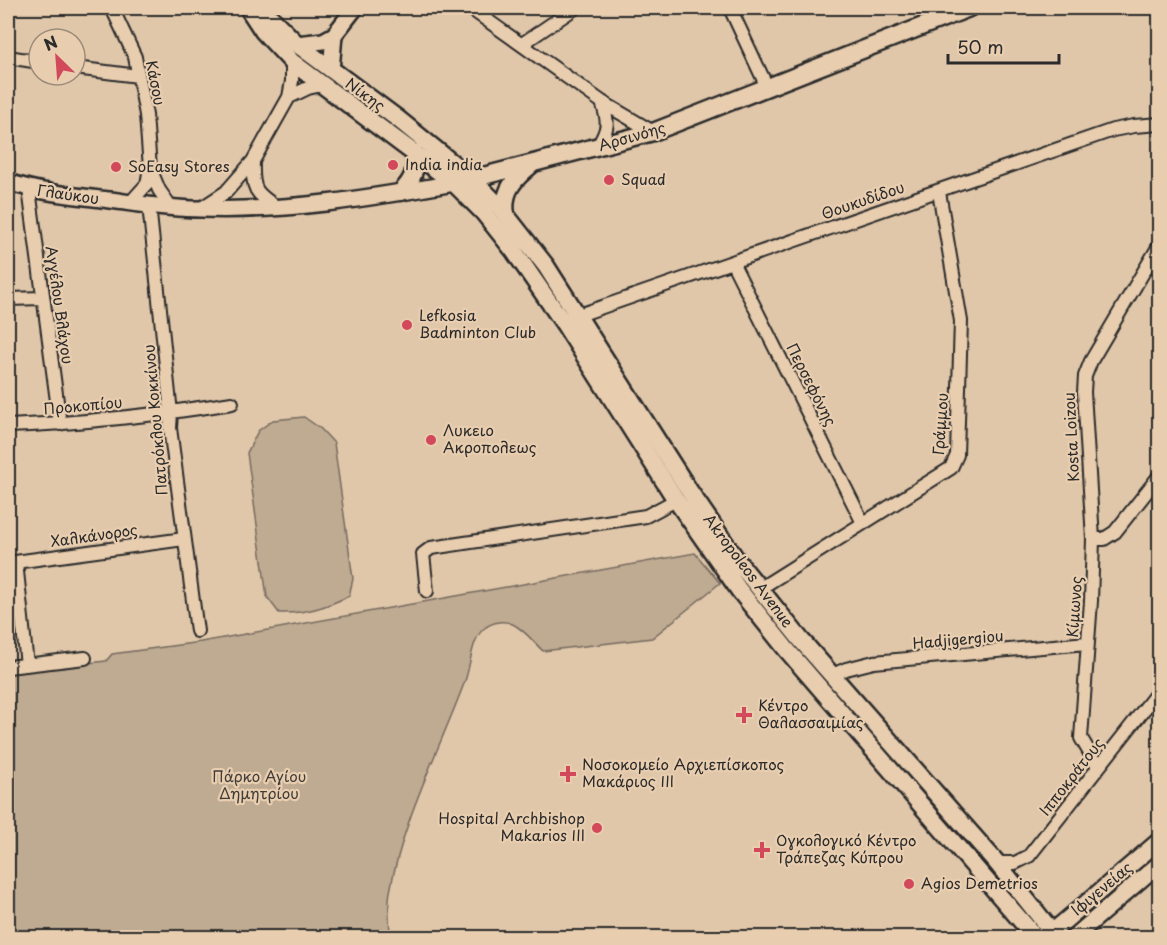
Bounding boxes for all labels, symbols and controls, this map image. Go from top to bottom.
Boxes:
north arrow [27,27,87,87]
scale bar [948,27,1059,65]
text: N [39,29,61,56]
text: 50 m [957,33,1004,60]
street label: Κάσου [141,58,172,107]
street label: Νίκης [341,72,391,116]
street label: Αρσινόης [595,115,668,156]
place label: India india [405,152,482,175]
place label: SoEasy Stores [128,154,230,177]
marker: India india [386,158,400,172]
marker: SoEasy Stores [109,160,123,174]
place label: Squad [621,167,666,190]
marker: Squad [602,173,616,187]
street label: Θουκυδίδου [818,175,907,225]
street label: Γλαύκου [36,178,101,209]
street label: Αγγέλου Βλάχου [41,244,80,365]
place label: Lefkosia Badminton Club [419,303,536,343]
marker: Lefkosia Badminton Club [400,318,414,332]
street label: Περσεφόνης [782,339,843,430]
street label: Πατρόκλου Κοκκίνου [136,344,173,497]
street label: Προκοπίου [43,390,123,419]
street label: Γράμμου [926,392,953,456]
street label: Kosta Loizou [1057,392,1084,482]
place label: Λυκειο Ακροπολεως [443,418,537,458]
marker: Λυκειο Ακροπολεως [424,433,438,447]
street label: Akropoleos Avenue [699,508,800,632]
street label: Χαλκάνορος [49,517,139,552]
street label: Κίμωνος [1060,575,1087,638]
street label: Hadjigergiou [911,623,1004,654]
place label: Κέντρο Θαλασσαιμίας [758,693,864,733]
marker: Κέντρο Θαλασσαιμίας [735,706,753,724]
street label: Ιπποκράτους [1033,732,1109,820]
place label: Νοσοκομείο Αρχιεπίσκοπος Μακάριος ΙΙΙ [582,752,784,792]
park label: Πάρκο Αγίου Δημητρίου [212,764,306,804]
marker: Νοσοκομείο Αρχιεπίσκοπος Μακάριος ΙΙΙ [559,765,577,783]
place label: Hospital Archbishop Makarios III [438,806,585,846]
marker: Hospital Archbishop Makarios III [590,821,604,835]
place label: Ογκολογικό Κέντρο Τράπεζας Κύπρου [776,828,916,868]
marker: Ογκολογικό Κέντρο Τράπεζας Κύπρου [753,841,771,859]
street label: Ιφιγενείας [1065,855,1137,920]
place label: Agios Demetrios [921,871,1038,894]
marker: Agios Demetrios [902,877,916,891]

